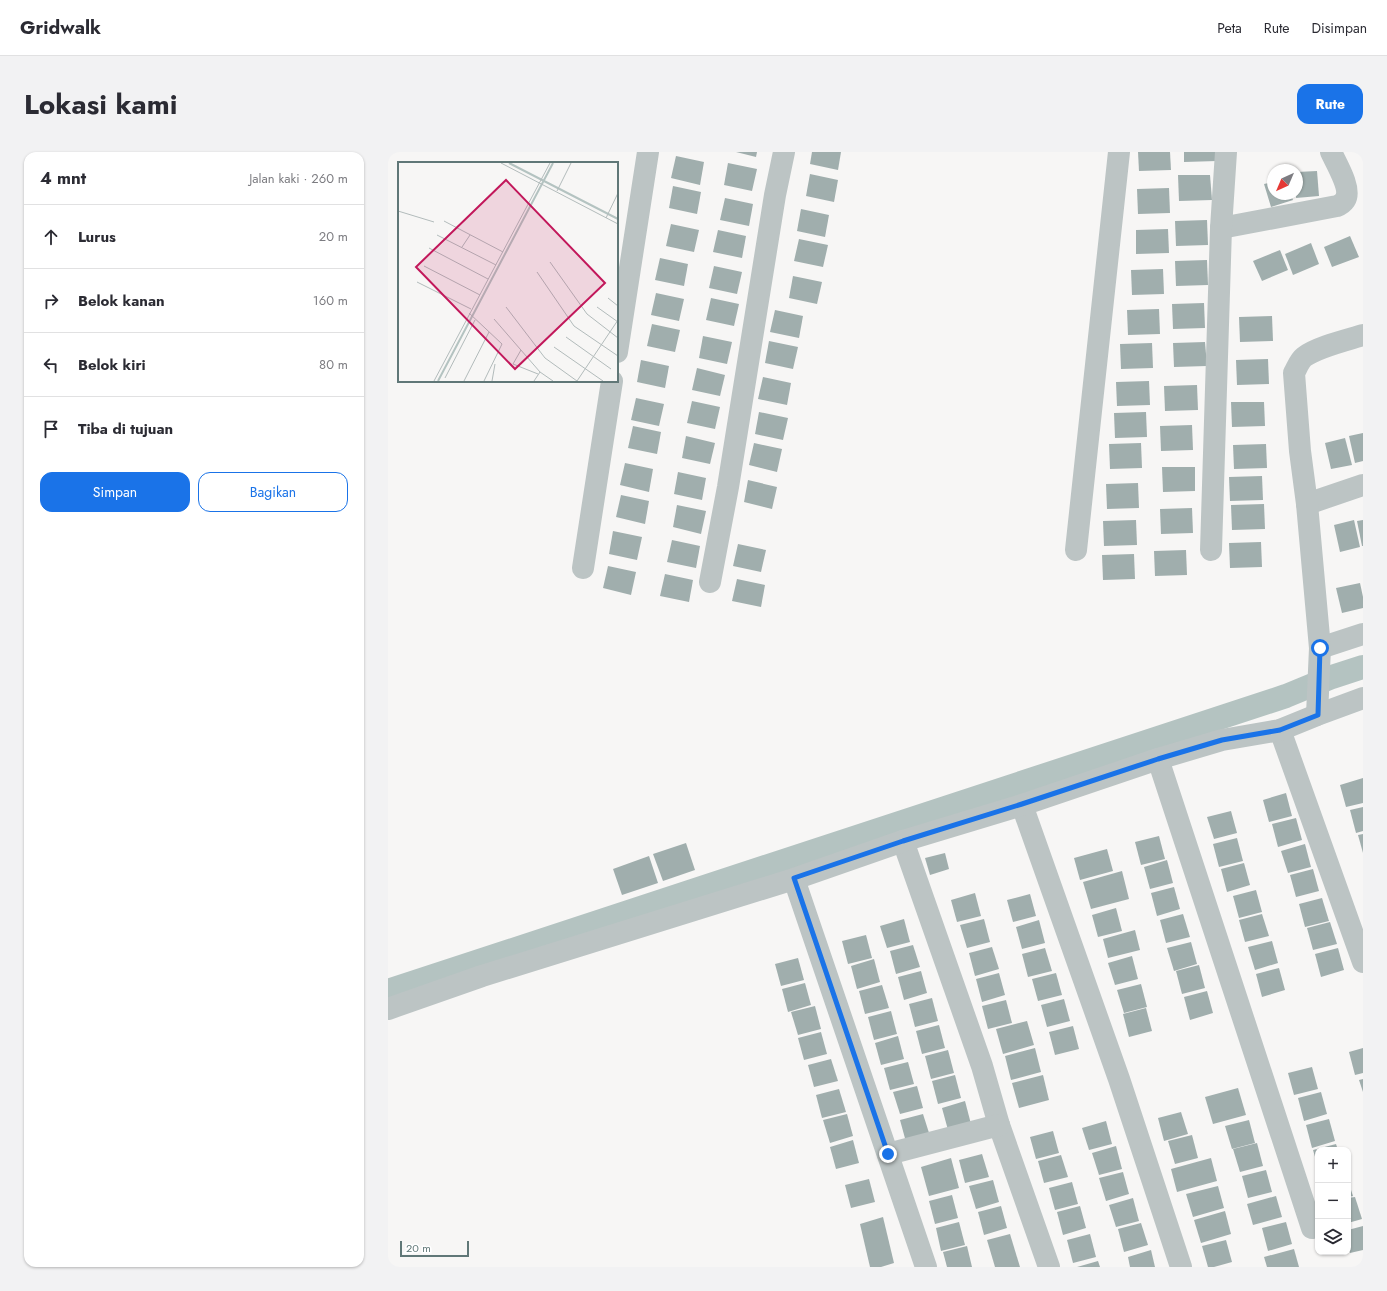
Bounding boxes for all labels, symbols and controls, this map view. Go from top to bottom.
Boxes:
text: Gridwalk [20,14,101,41]
text: Peta [1217,18,1242,38]
text: Rute [1264,18,1290,38]
text: Disimpan [1312,18,1367,38]
text: Lokasi kami [24,84,177,125]
button: Rute [1297,84,1363,124]
inset map [398,162,618,382]
north arrow [1267,164,1303,200]
text: 4 mnt [40,166,86,190]
text: Jalan kaki · 260 m [249,169,348,188]
icon: ahead [40,226,62,248]
text: Lurus [78,226,116,248]
text: 20 m [319,227,348,246]
icon: right [40,290,62,312]
text: Belok kanan [78,290,165,312]
text: 160 m [313,291,348,310]
icon: left [40,354,62,376]
text: Belok kiri [78,354,146,376]
text: 80 m [319,355,348,374]
icon: arrive [40,418,62,440]
text: Tiba di tujuan [78,418,173,440]
button: Simpan [40,472,190,512]
button: Bagikan [198,472,348,512]
route start [1311,639,1329,657]
route end [879,1145,897,1163]
map controls [1315,1147,1351,1255]
button: + [1315,1147,1351,1183]
button: − [1315,1183,1351,1219]
button: layers [1315,1219,1351,1255]
scale bar [400,1239,469,1258]
text: 20 m [406,1240,431,1256]

